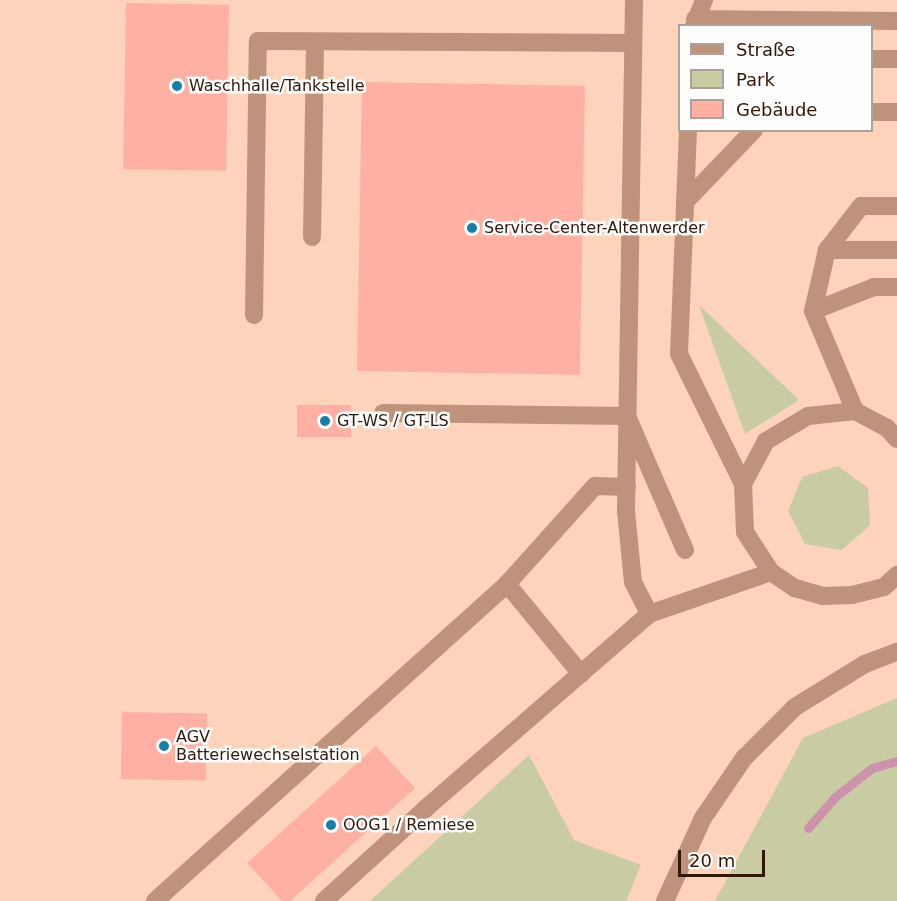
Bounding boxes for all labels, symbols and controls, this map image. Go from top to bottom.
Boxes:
legend [678,24,873,132]
text: Straße [736,39,795,60]
text: Park [736,69,775,90]
place label: Waschhalle/Tankstelle [189,76,364,96]
marker: Waschhalle/Tankstelle [170,79,184,93]
text: Gebäude [736,99,817,120]
place label: Service-Center-Altenwerder [484,218,705,238]
marker: Service-Center-Altenwerder [465,221,479,235]
place label: GT-WS / GT-LS [337,411,449,431]
marker: GT-WS / GT-LS [318,414,332,428]
place label: AGV Batteriewechselstation [176,727,360,765]
marker: AGV Batteriewechselstation [157,739,171,753]
place label: OOG1 / Remiese [343,815,475,835]
marker: OOG1 / Remiese [324,818,338,832]
scale bar [681,838,768,876]
text: 20 m [689,850,735,871]

